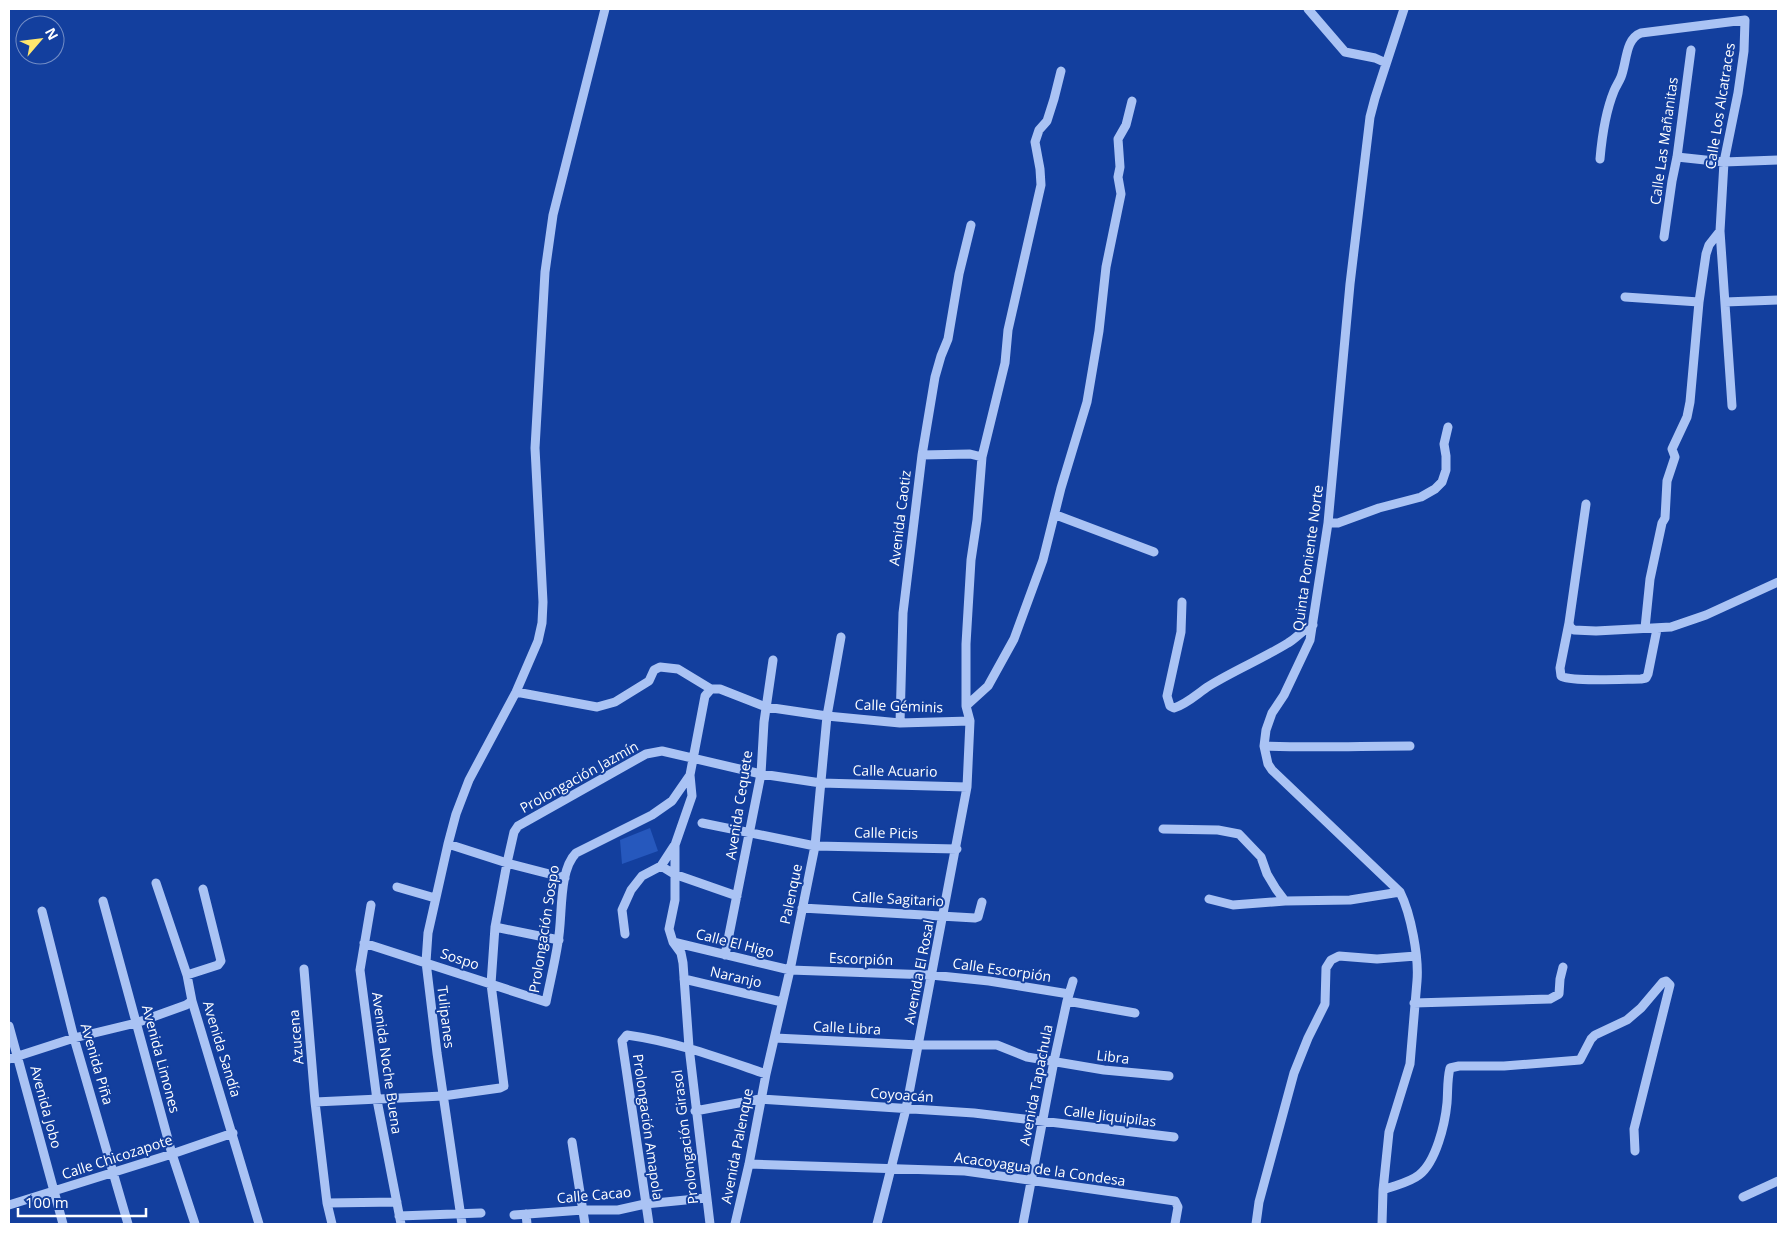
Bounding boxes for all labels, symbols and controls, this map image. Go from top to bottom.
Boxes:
north arrow [15,15,65,65]
text: N [41,24,63,43]
street label: Calle Los Alcatraces [1700,41,1739,171]
street label: Calle Las Mañanitas [1645,75,1682,206]
street label: Avenida Caotiz [884,469,915,567]
street label: Quinta Poniente Norte [1288,483,1327,632]
street label: Calle Géminis [854,694,944,717]
street label: Prolongación Jazmín [516,736,641,817]
street label: Avenida Cequete [720,749,757,861]
street label: Calle Acuario [852,760,938,781]
street label: Calle Picis [854,822,919,843]
street label: Palenque [775,862,806,926]
street label: Prolongación Sospo [524,864,563,994]
street label: Calle Sagitario [851,887,945,910]
street label: Avenida El Rosal [899,918,938,1026]
street label: Calle El Higo [694,924,776,961]
street label: Sospo [438,943,482,974]
street label: Escorpión [828,948,894,969]
street label: Calle Escorpión [951,953,1053,986]
street label: Naranjo [708,961,764,992]
street label: Tulipanes [433,985,460,1050]
street label: Avenida Noche Buena [368,991,407,1135]
street label: Avenida Sandía [199,998,246,1099]
street label: Avenida Limones [138,1003,185,1115]
street label: Azucena [284,1009,307,1065]
street label: Calle Libra [813,1016,882,1039]
street label: Avenida Piña [77,1021,118,1107]
street label: Avenida Tapachula [1014,1023,1057,1147]
street label: Libra [1096,1045,1131,1068]
street label: Prolongación Amapola [629,1053,668,1201]
street label: Avenida Jobo [26,1063,67,1150]
street label: Prolongación Girasol [667,1069,702,1205]
street label: Coyoacán [870,1083,934,1106]
street label: Avenida Palenque [716,1087,757,1205]
street label: Calle Jiquipilas [1063,1100,1158,1131]
street label: Calle Chicozapote [59,1130,175,1183]
street label: Acacoyagua de la Condesa [953,1147,1127,1190]
street label: Calle Cacao [556,1182,632,1207]
scale bar [18,1186,145,1218]
text: 100 m [25,1192,69,1212]

